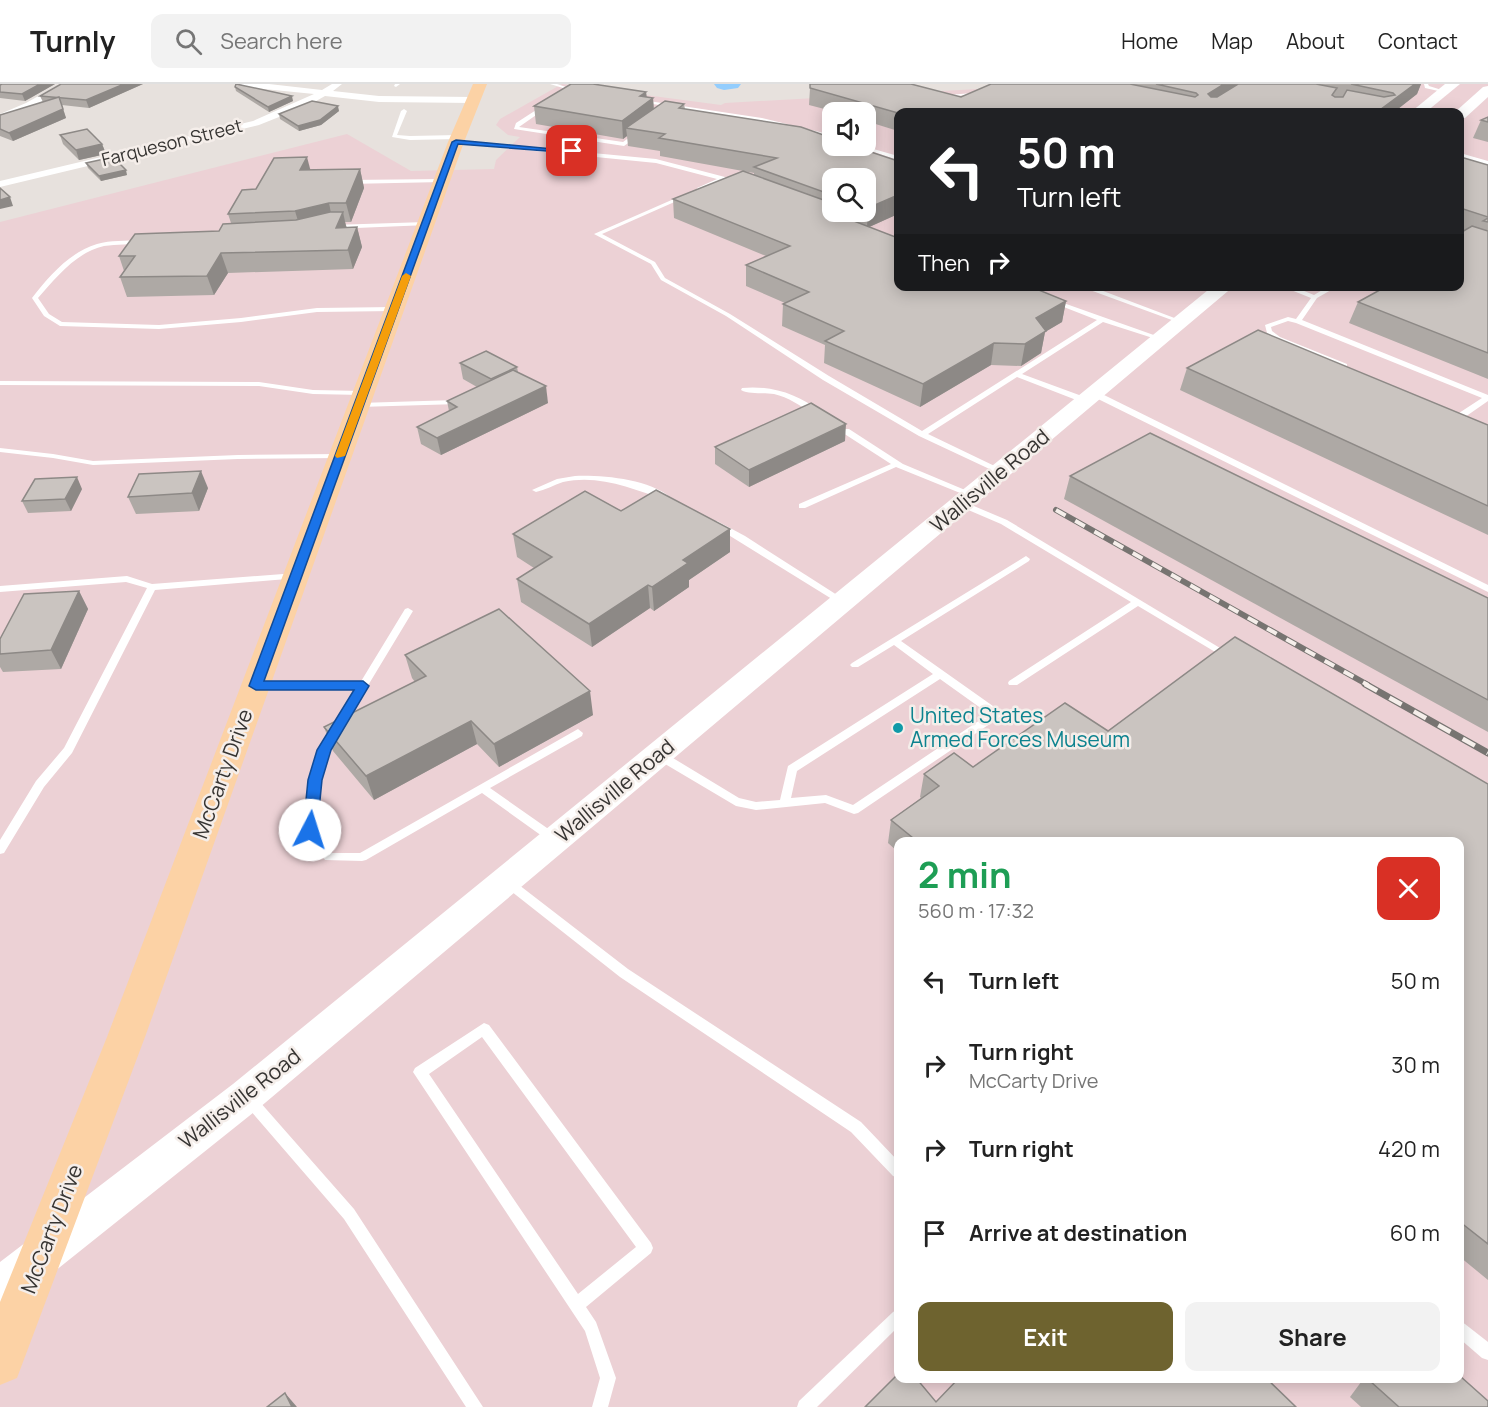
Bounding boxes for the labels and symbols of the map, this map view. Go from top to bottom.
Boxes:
street label: Farqueson Street [99,113,245,171]
pin [546,125,597,176]
street label: Wallisville Road [924,422,1055,538]
place label: United States Armed Forces Museum [910,701,1130,753]
street label: McCarty Drive [186,705,258,842]
marker: United States Armed Forces Museum [891,721,905,735]
street label: Wallisville Road [549,732,680,848]
position arrow [278,798,342,862]
street label: Wallisville Road [173,1042,306,1155]
street label: McCarty Drive [14,1160,89,1297]

